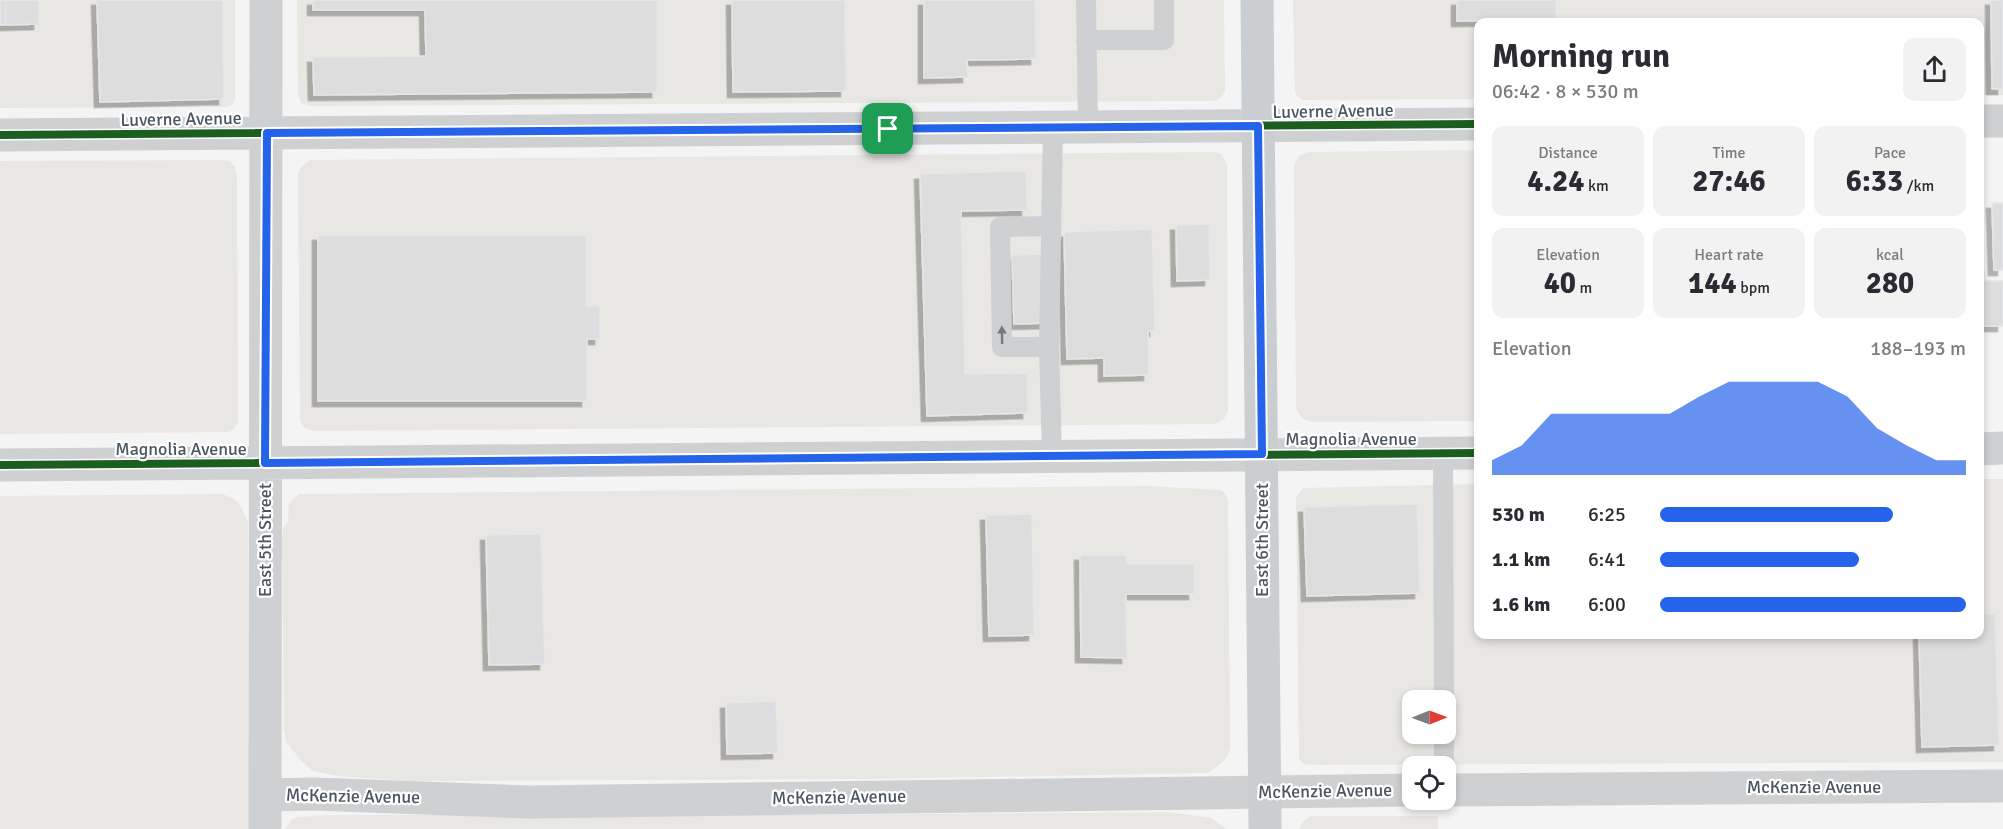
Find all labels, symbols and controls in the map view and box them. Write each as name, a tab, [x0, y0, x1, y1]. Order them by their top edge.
text: Morning run	[1492, 36, 1670, 77]
button: share	[1903, 38, 1966, 101]
text: 06:42 · 8 × 530 m	[1492, 79, 1639, 104]
street label: Luverne Avenue	[1272, 99, 1394, 123]
pin	[862, 103, 913, 154]
street label: Luverne Avenue	[120, 107, 242, 131]
icon: arrive	[871, 112, 904, 145]
text: Distance	[1538, 143, 1598, 163]
text: Time	[1713, 143, 1745, 163]
text: Pace	[1874, 143, 1906, 163]
text: 4.24	[1527, 163, 1584, 200]
text: 27:46	[1692, 163, 1766, 200]
text: 6:33	[1846, 163, 1903, 200]
text: km	[1584, 176, 1609, 196]
text: /km	[1903, 176, 1934, 196]
text: Elevation	[1536, 245, 1600, 265]
text: Heart rate	[1694, 245, 1764, 265]
text: kcal	[1876, 245, 1904, 265]
text: 40	[1544, 265, 1576, 302]
text: 144	[1688, 265, 1737, 302]
text: 280	[1866, 265, 1914, 302]
text: m	[1576, 278, 1592, 298]
text: bpm	[1737, 278, 1770, 298]
one-way arrow	[997, 325, 1007, 344]
text: Elevation	[1492, 336, 1572, 361]
text: 188–193 m	[1870, 336, 1966, 361]
street label: Magnolia Avenue	[1285, 428, 1417, 450]
street label: Magnolia Avenue	[115, 438, 247, 460]
street label: East 5th Street	[254, 483, 276, 597]
street label: East 6th Street	[1251, 483, 1273, 597]
text: 530 m	[1492, 502, 1545, 527]
text: 6:25	[1588, 502, 1626, 527]
text: 1.1 km	[1492, 547, 1550, 572]
text: 6:41	[1588, 547, 1626, 572]
text: 1.6 km	[1492, 592, 1550, 617]
text: 6:00	[1588, 592, 1626, 617]
north arrow	[1402, 690, 1456, 744]
map controls	[1402, 690, 1456, 810]
button: locate	[1402, 756, 1456, 810]
street label: McKenzie Avenue	[1747, 776, 1881, 798]
street label: McKenzie Avenue	[1258, 779, 1392, 803]
street label: McKenzie Avenue	[286, 784, 420, 808]
street label: McKenzie Avenue	[772, 785, 906, 809]

